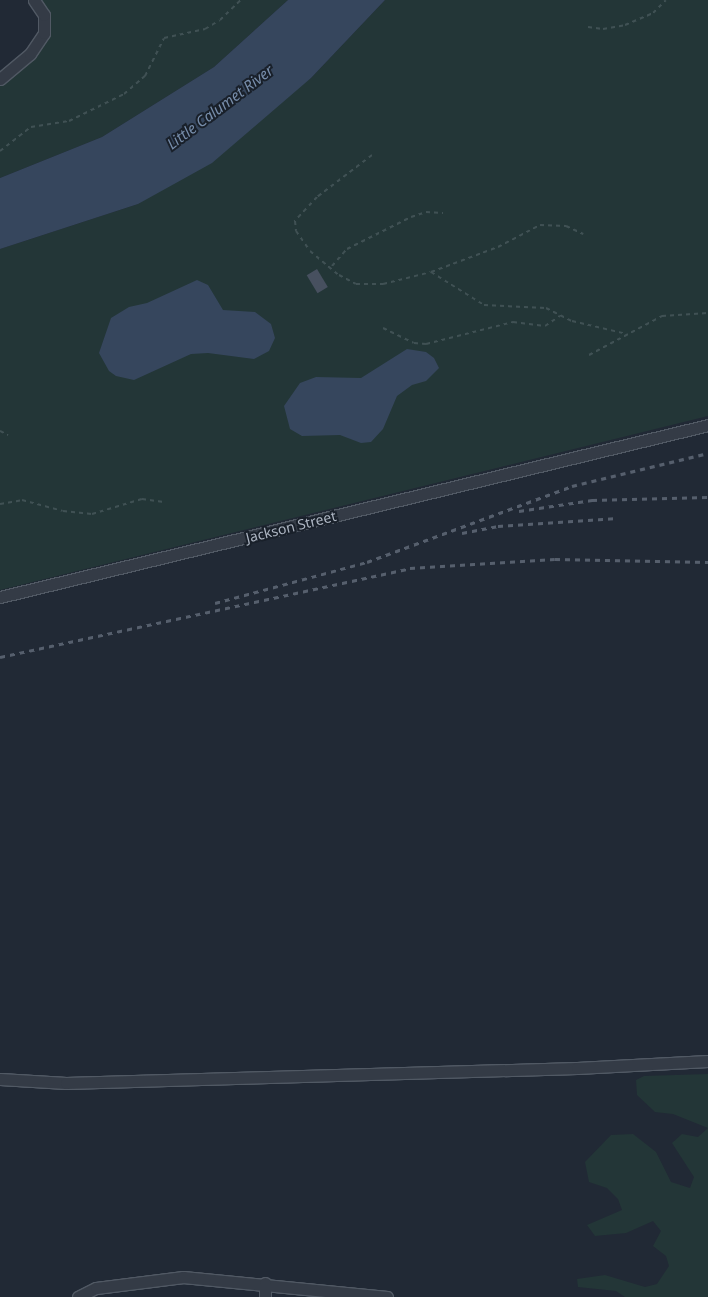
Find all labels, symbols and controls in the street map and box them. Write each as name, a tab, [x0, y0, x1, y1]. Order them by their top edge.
water label: Little Calumet River	[163, 61, 277, 153]
street label: Jackson Street	[244, 508, 338, 546]

